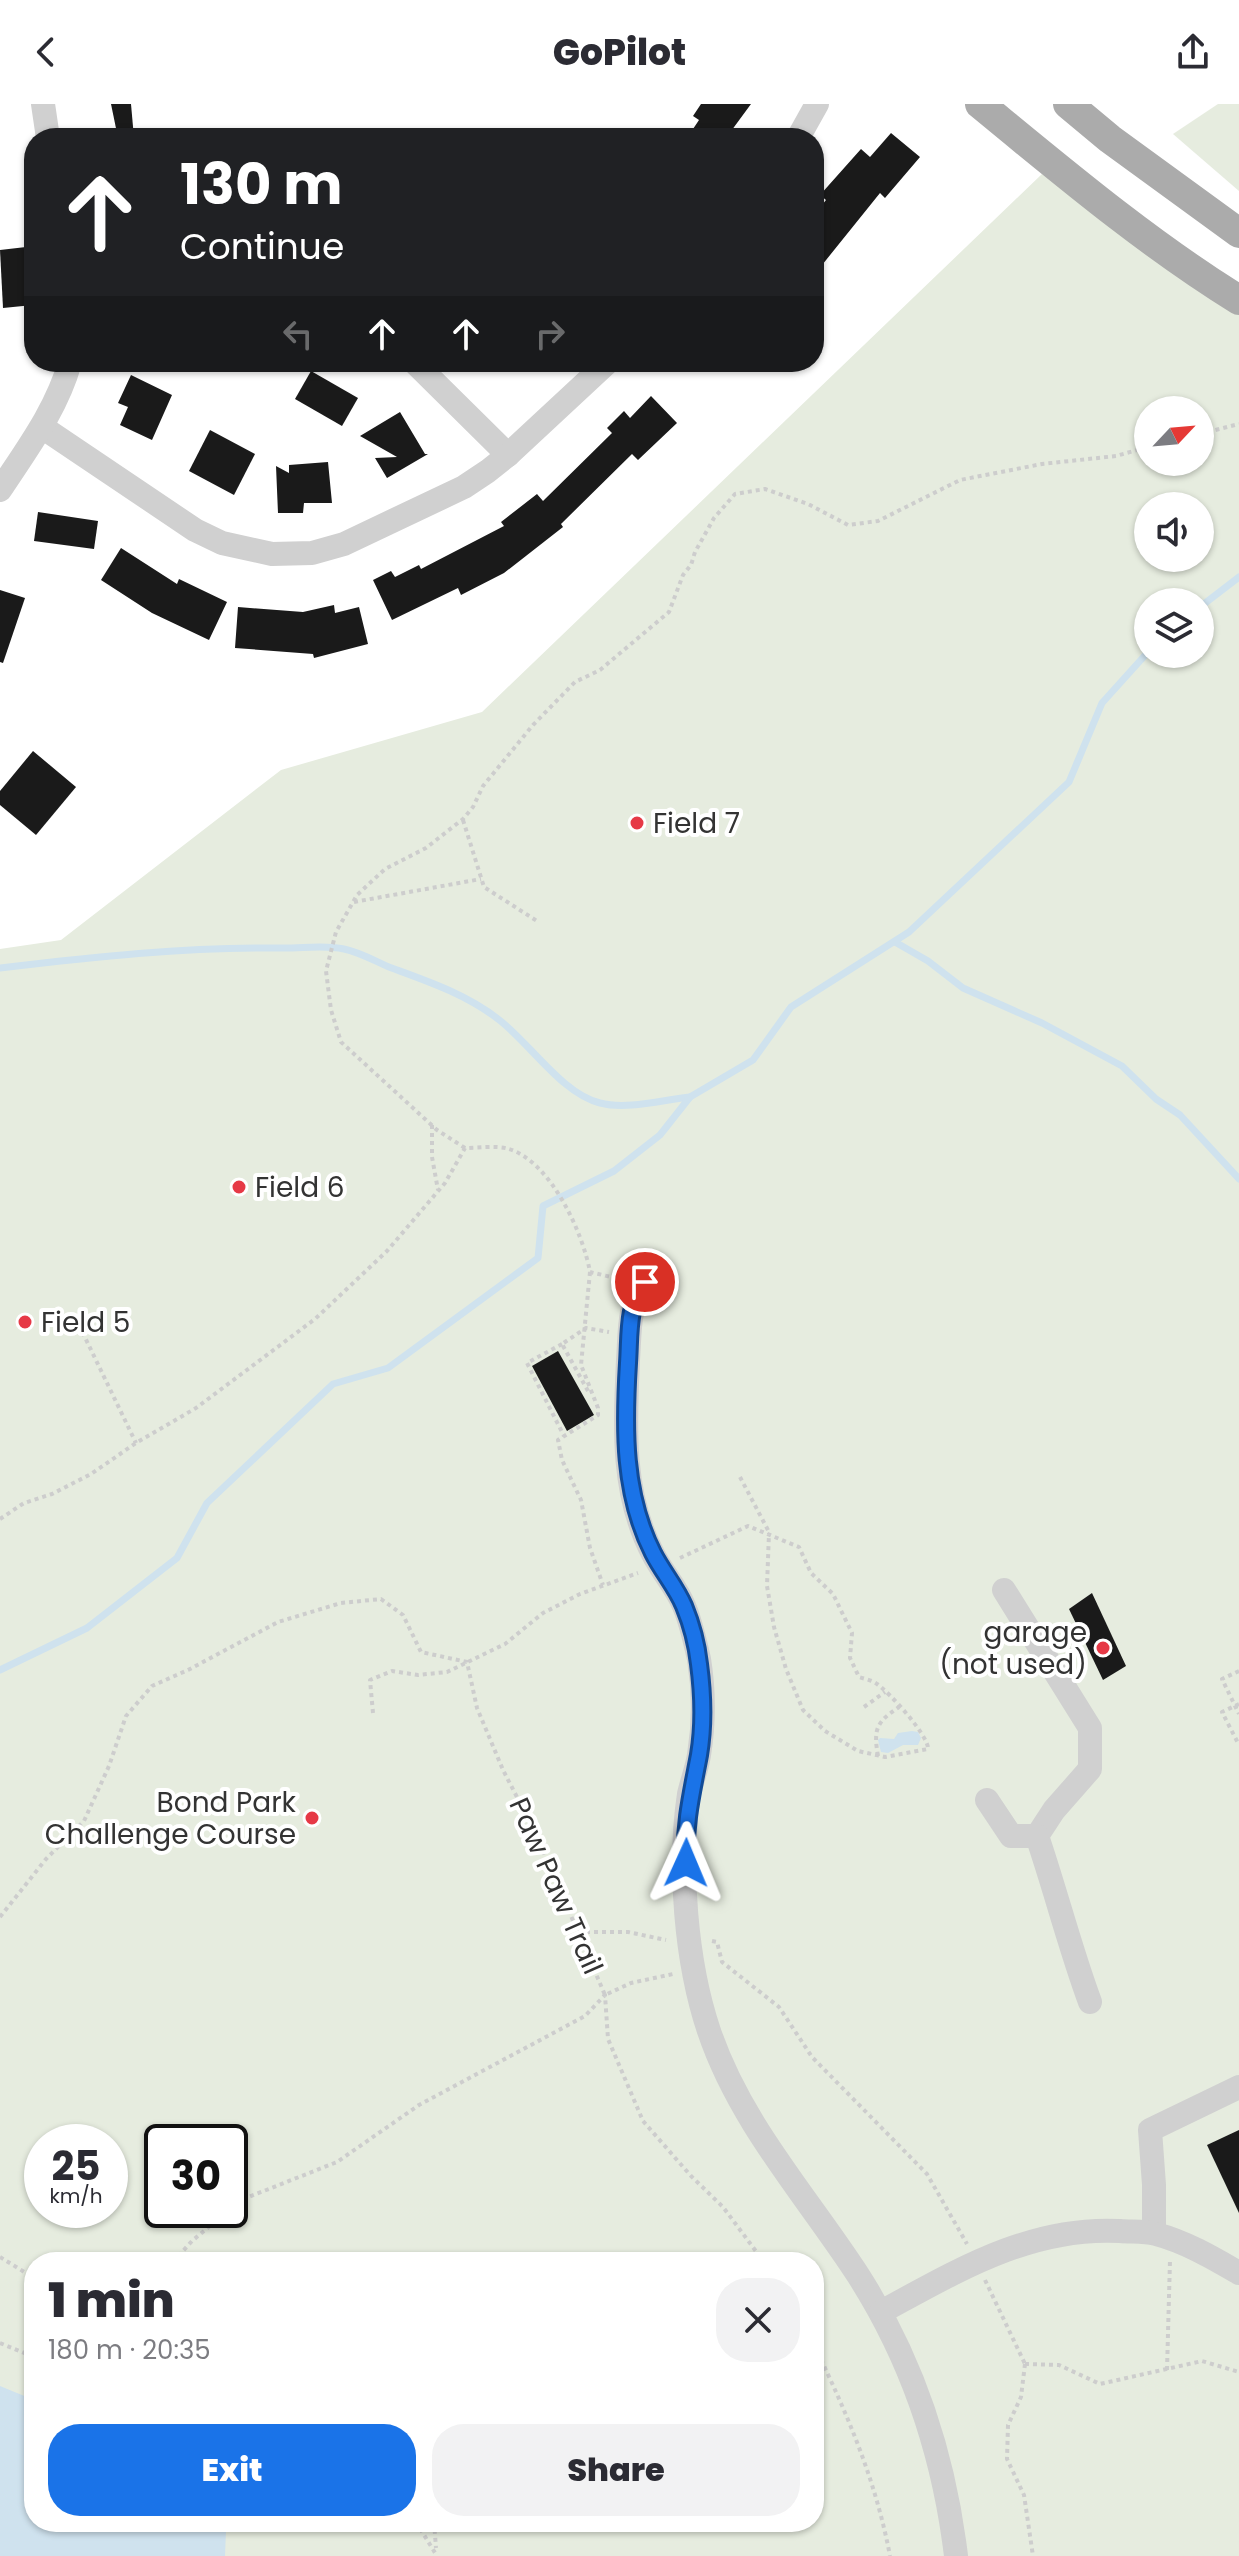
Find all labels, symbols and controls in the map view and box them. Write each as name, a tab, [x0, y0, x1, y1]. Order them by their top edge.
text: GoPilot	[553, 27, 686, 78]
icon: back	[24, 30, 68, 74]
icon: share	[1171, 30, 1215, 74]
text: 130 m	[180, 145, 343, 224]
icon: ahead	[48, 160, 152, 264]
text: Continue	[180, 221, 344, 272]
icon: left	[276, 312, 320, 356]
icon: ahead	[360, 312, 404, 356]
icon: ahead	[444, 312, 488, 356]
icon: right	[528, 312, 572, 356]
north arrow	[1134, 396, 1214, 476]
map controls	[1134, 396, 1214, 668]
button: sound	[1134, 492, 1214, 572]
button: layers	[1134, 588, 1214, 668]
place label: Field 7	[653, 804, 740, 843]
marker: Field 7	[628, 814, 646, 832]
place label: Field 6	[255, 1168, 344, 1207]
marker: Field 6	[230, 1178, 248, 1196]
pin	[611, 1248, 679, 1316]
icon: arrive	[623, 1260, 667, 1304]
place label: Field 5	[41, 1303, 130, 1342]
marker: Field 5	[16, 1313, 34, 1331]
place label: garage (not used)	[939, 1613, 1087, 1684]
marker: garage (not used)	[1094, 1639, 1112, 1657]
place label: Bond Park Challenge Course	[45, 1783, 297, 1854]
street label: Paw Paw Trail	[500, 1792, 612, 1980]
marker: Bond Park Challenge Course	[303, 1809, 321, 1827]
position arrow	[644, 1821, 728, 1905]
speed limit sign: 30	[144, 2124, 248, 2228]
text: 25	[52, 2138, 100, 2194]
text: km/h	[49, 2182, 103, 2210]
text: 1 min	[48, 2267, 175, 2334]
button: close	[716, 2278, 800, 2362]
text: 180 m · 20:35	[48, 2332, 211, 2368]
button: Exit	[48, 2424, 416, 2516]
button: Share	[432, 2424, 800, 2516]

